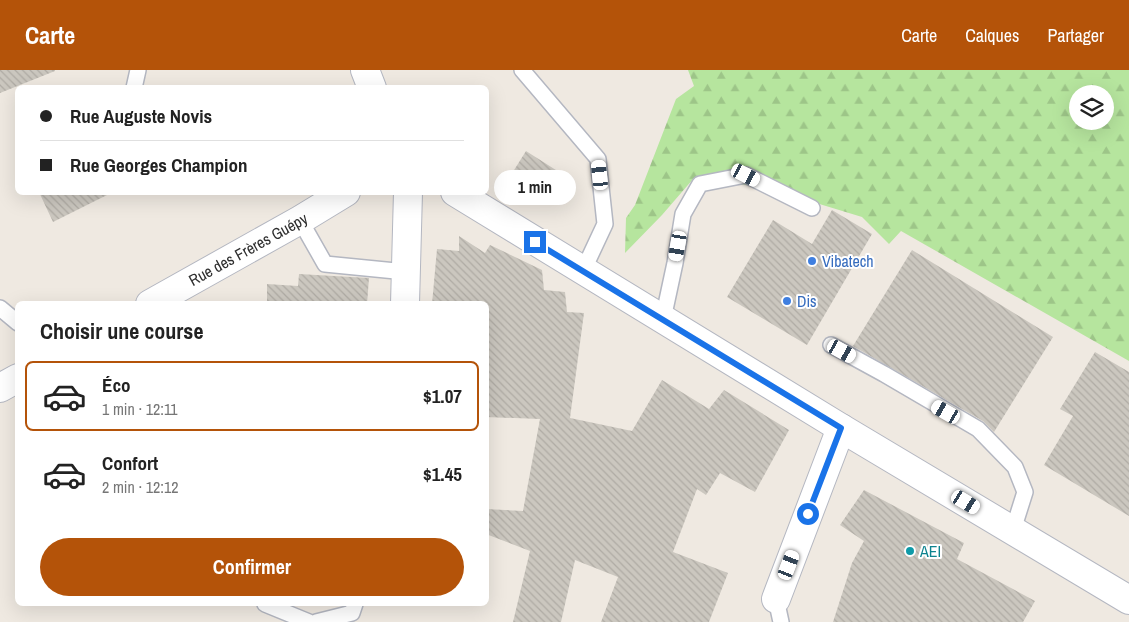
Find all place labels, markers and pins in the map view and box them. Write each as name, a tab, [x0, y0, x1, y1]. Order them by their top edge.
place label: Vibatech	[822, 250, 874, 272]
marker: Vibatech	[806, 255, 818, 267]
place label: Dis	[797, 290, 817, 312]
marker: Dis	[781, 295, 793, 307]
place label: AEI	[919, 540, 941, 562]
marker: AEI	[904, 545, 916, 557]

